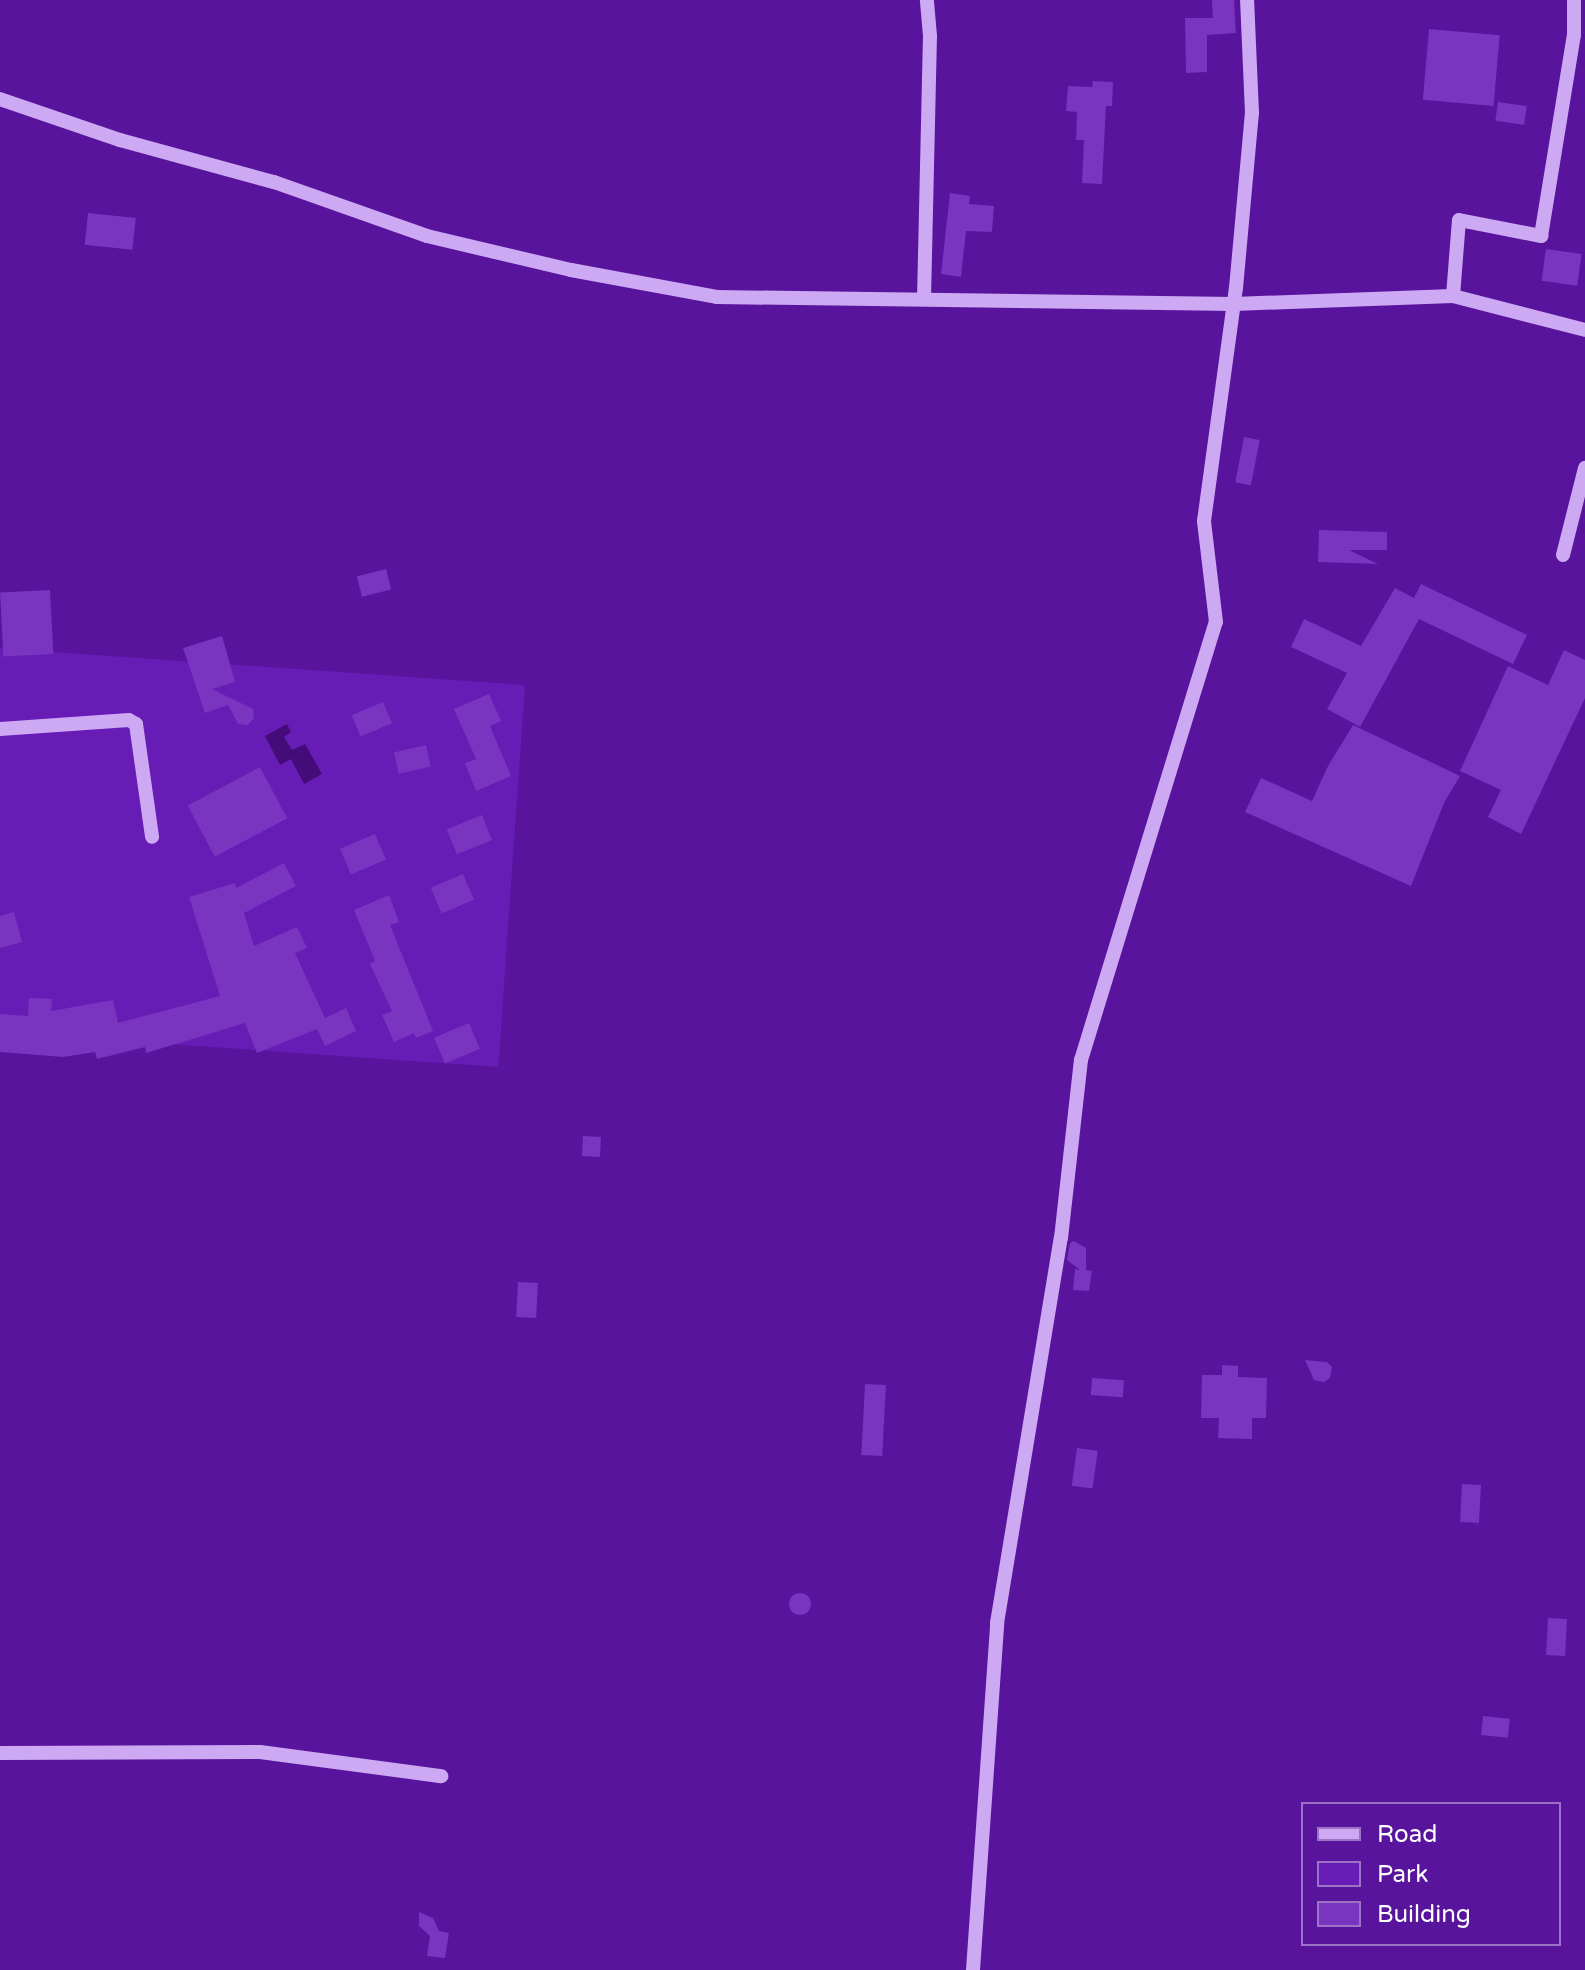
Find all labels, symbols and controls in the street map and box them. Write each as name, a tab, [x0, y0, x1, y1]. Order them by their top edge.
legend	[1301, 1802, 1561, 1946]
text: Road	[1377, 1820, 1437, 1849]
text: Park	[1377, 1860, 1428, 1889]
text: Building	[1377, 1900, 1471, 1929]

